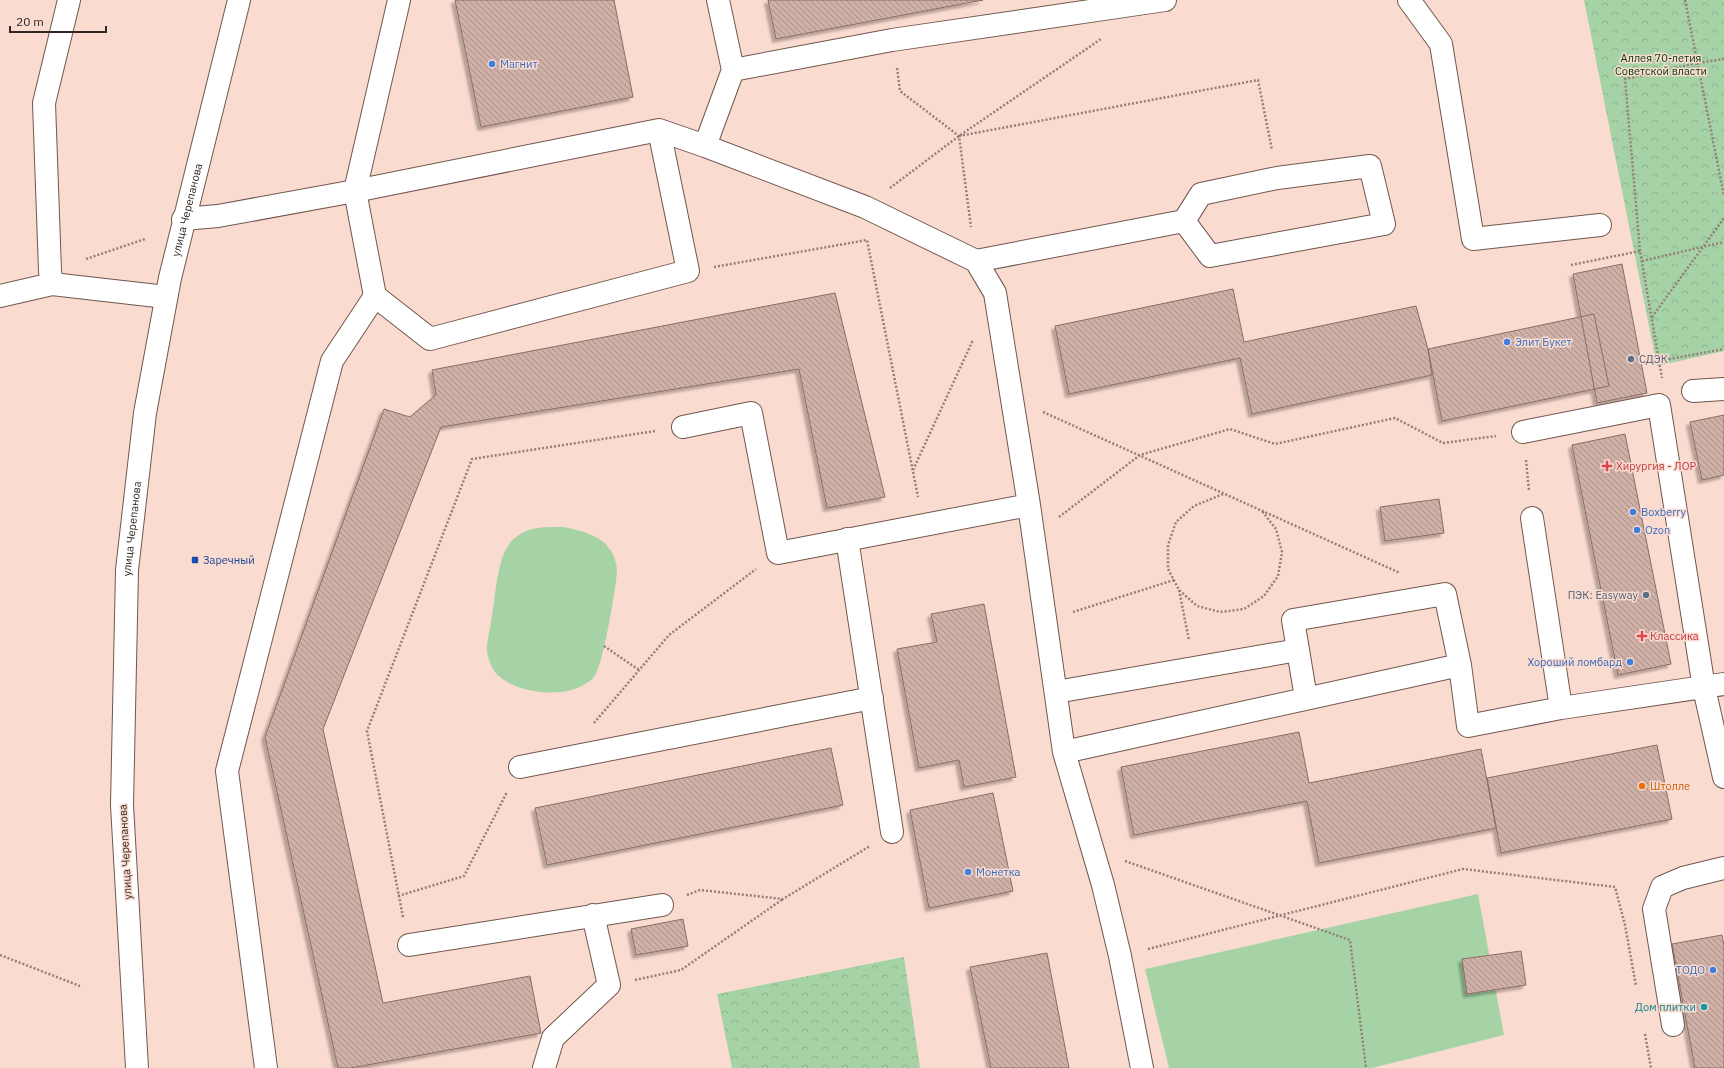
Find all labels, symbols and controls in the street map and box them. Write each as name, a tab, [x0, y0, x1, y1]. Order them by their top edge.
scale bar	[10, 8, 106, 34]
text: 20 m	[16, 14, 44, 29]
park label: Аллея 70-летия Советской власти	[1615, 51, 1707, 78]
place label: Магнит	[500, 57, 538, 71]
marker: Магнит	[487, 59, 497, 69]
street label: улица Черепанова	[169, 162, 205, 258]
place label: Элит Букет	[1515, 335, 1572, 349]
marker: Элит Букет	[1502, 337, 1512, 347]
place label: СДЭК	[1639, 352, 1668, 366]
marker: СДЭК	[1626, 354, 1636, 364]
place label: Хирургия - ЛОР	[1616, 459, 1696, 473]
marker: Хирургия - ЛОР	[1601, 460, 1613, 472]
street label: улица Черепанова	[120, 480, 144, 576]
place label: Boxberry	[1641, 505, 1686, 519]
marker: Boxberry	[1628, 507, 1638, 517]
place label: Ozon	[1645, 523, 1670, 537]
marker: Ozon	[1632, 525, 1642, 535]
place label: Заречный	[203, 553, 255, 567]
marker: Заречный	[190, 555, 200, 565]
place label: ПЭК: Easyway	[1568, 588, 1639, 602]
marker: ПЭК: Easyway	[1641, 590, 1651, 600]
place label: Классика	[1650, 629, 1699, 643]
marker: Классика	[1637, 631, 1647, 641]
place label: Хороший ломбард	[1527, 655, 1622, 669]
marker: Хороший ломбард	[1625, 657, 1635, 667]
place label: Штолле	[1650, 779, 1690, 793]
marker: Штолле	[1637, 781, 1647, 791]
street label: улица Черепанова	[116, 804, 134, 900]
place label: Монетка	[976, 865, 1021, 879]
marker: Монетка	[963, 867, 973, 877]
place label: ТОДО	[1676, 963, 1705, 977]
marker: ТОДО	[1708, 965, 1718, 975]
place label: Дом плитки	[1635, 1000, 1696, 1014]
marker: Дом плитки	[1699, 1002, 1709, 1012]

